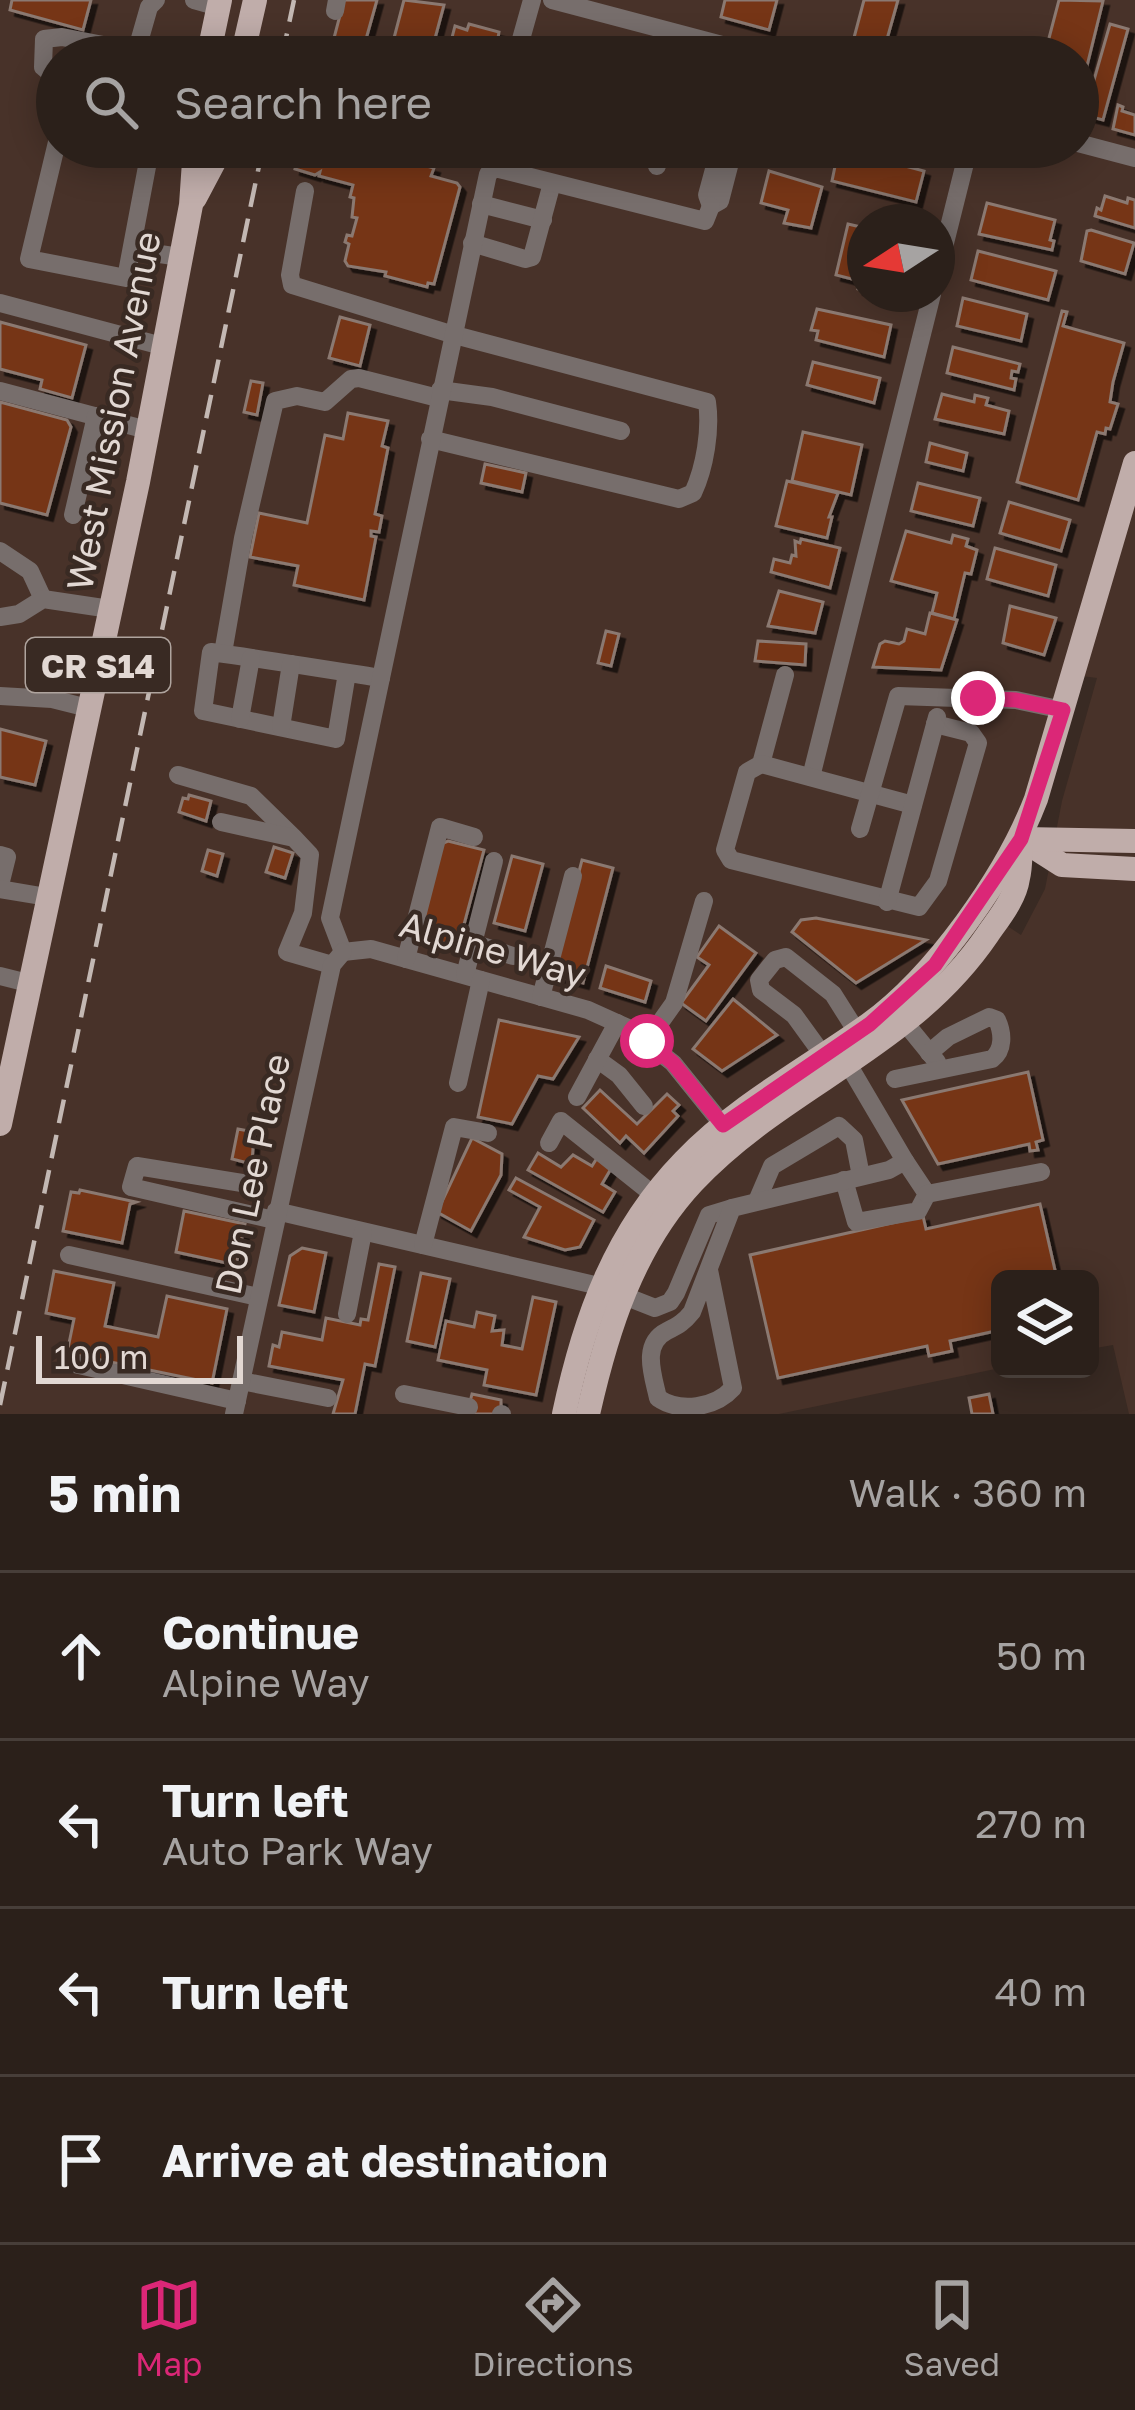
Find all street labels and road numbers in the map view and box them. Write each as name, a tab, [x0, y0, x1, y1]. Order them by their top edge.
street label: West Mission Avenue	[57, 228, 169, 594]
road number: CR S14	[26, 638, 170, 692]
street label: Alpine Way	[395, 902, 591, 996]
street label: Don Lee Place	[206, 1050, 298, 1298]

